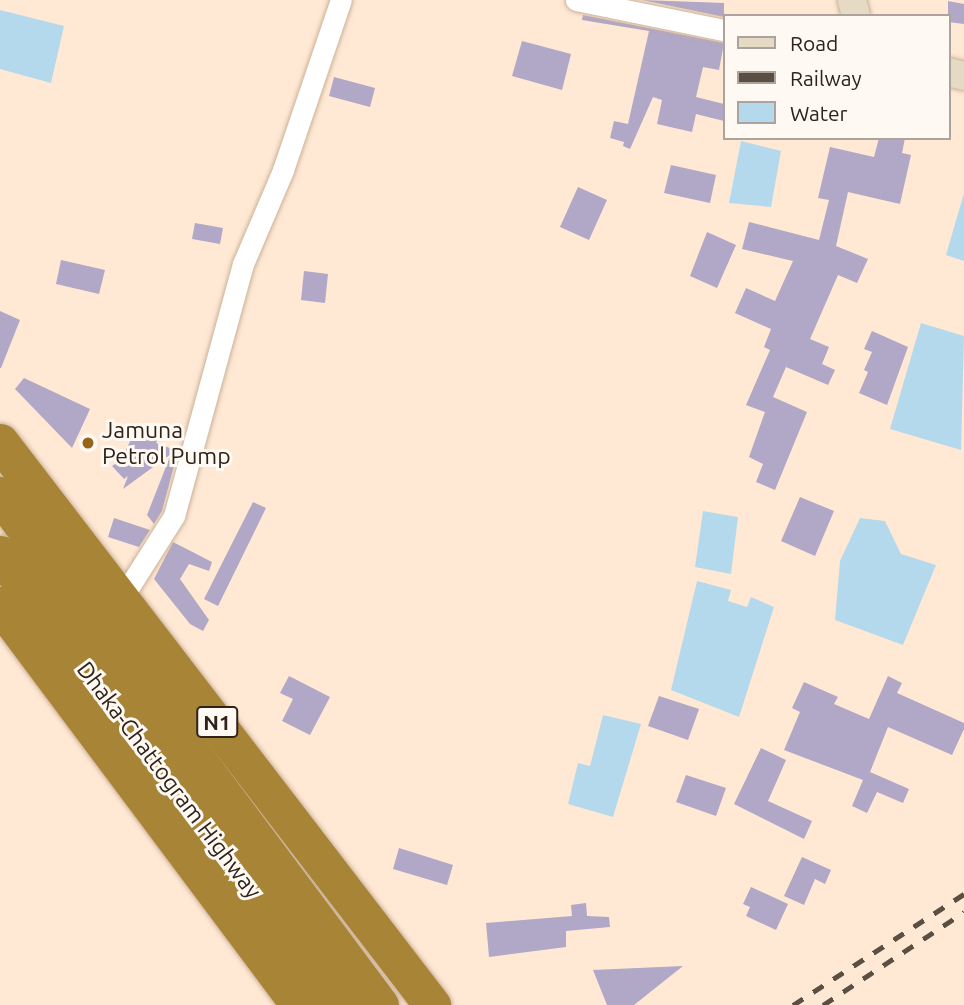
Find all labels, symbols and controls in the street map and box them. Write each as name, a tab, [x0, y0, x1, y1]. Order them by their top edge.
legend	[722, 14, 950, 140]
text: Road	[790, 31, 838, 55]
text: Railway	[790, 66, 862, 90]
text: Water	[790, 101, 848, 125]
place label: Jamuna Petrol Pump	[102, 416, 231, 470]
marker: Jamuna Petrol Pump	[80, 435, 96, 451]
street label: Dhaka-Chattogram Highway	[71, 656, 267, 904]
road number: N1	[196, 704, 238, 740]

